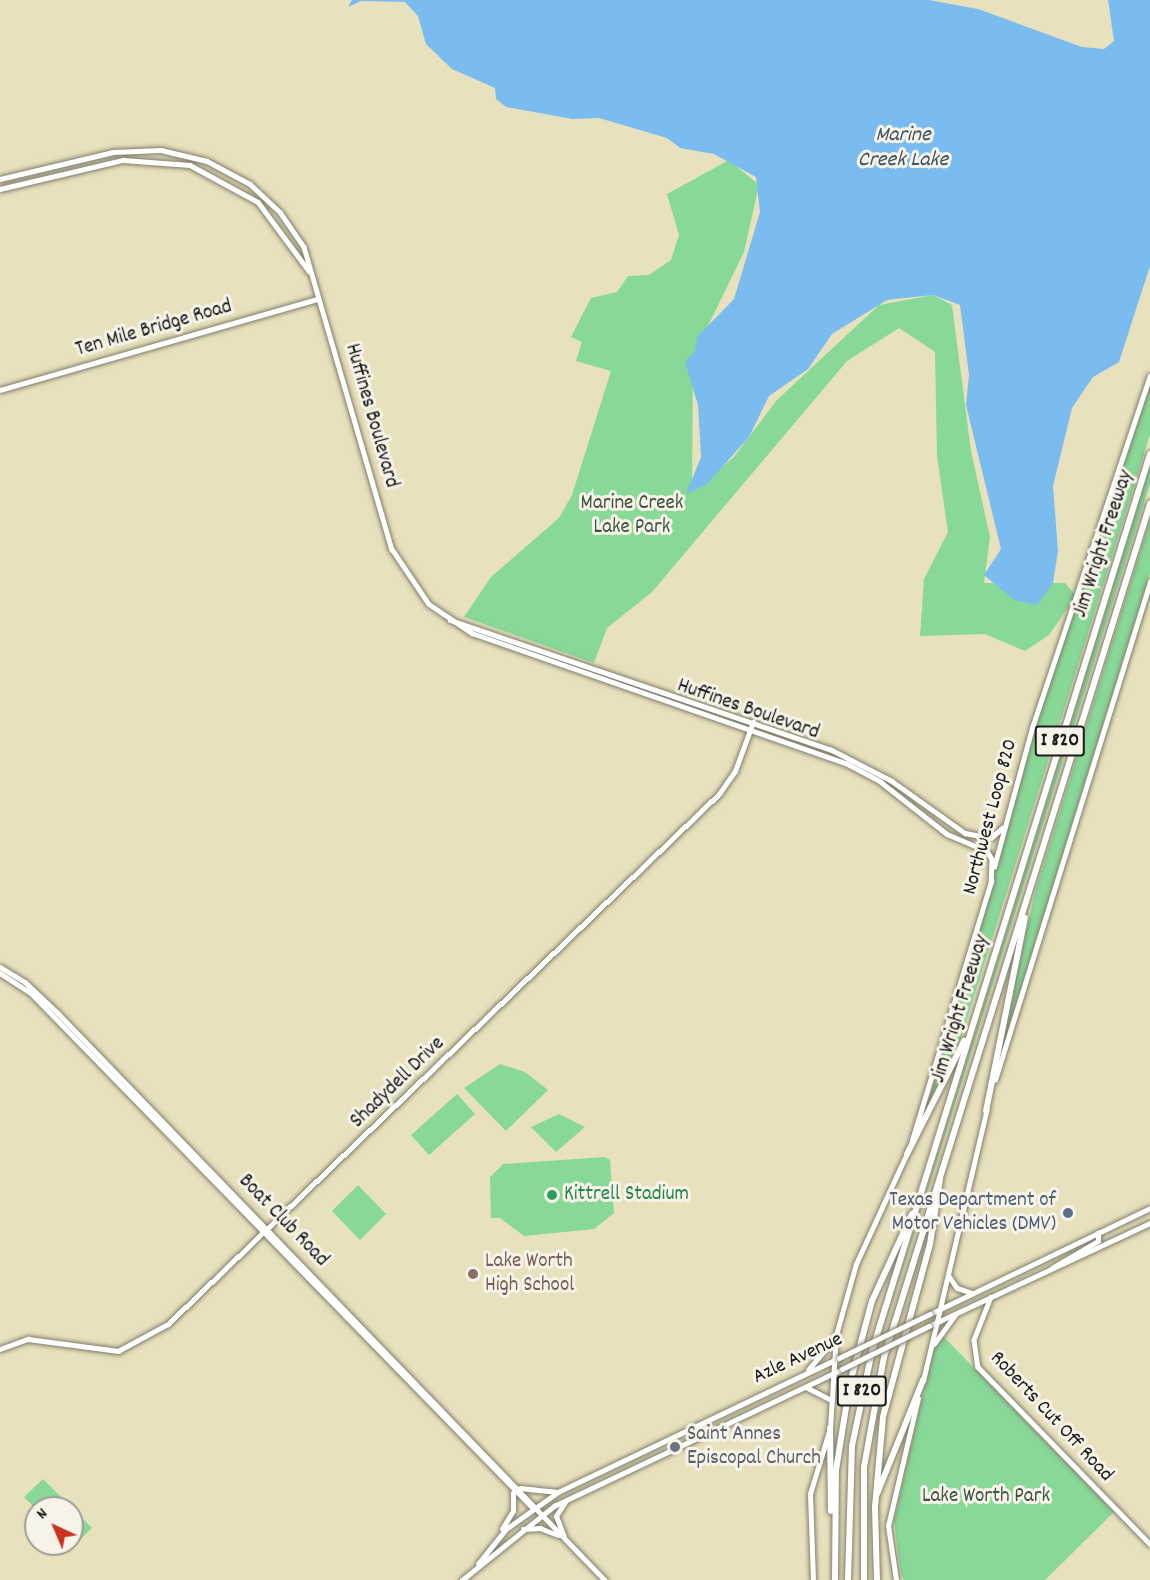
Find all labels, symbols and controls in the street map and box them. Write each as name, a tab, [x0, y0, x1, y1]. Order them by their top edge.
water label: Marine Creek Lake	[858, 122, 948, 174]
street label: Ten Mile Bridge Road	[73, 295, 235, 363]
street label: Huffines Boulevard	[338, 341, 404, 491]
street label: Jim Wright Freeway	[1068, 467, 1140, 621]
park label: Marine Creek Lake Park	[581, 491, 683, 541]
street label: Huffines Boulevard	[674, 674, 822, 746]
road number: I 820	[1034, 724, 1086, 758]
street label: Northwest Loop 820	[958, 737, 1024, 897]
street label: Jim Wright Freeway	[927, 932, 995, 1086]
street label: Shadydell Drive	[346, 1032, 450, 1134]
street label: Boat Club Road	[232, 1169, 334, 1273]
place label: Kittrell Stadium	[564, 1182, 689, 1208]
marker: Kittrell Stadium	[545, 1188, 559, 1202]
place label: Texas Department of Motor Vehicles (DMV)	[889, 1188, 1056, 1238]
marker: Texas Department of Motor Vehicles (DMV)	[1061, 1206, 1075, 1220]
place label: Lake Worth High School	[485, 1249, 574, 1299]
marker: Lake Worth High School	[466, 1267, 480, 1281]
street label: Azle Avenue	[749, 1327, 847, 1391]
street label: Roberts Cut Off Road	[984, 1346, 1118, 1488]
road number: I 820	[836, 1374, 888, 1408]
place label: Saint Annes Episcopal Church	[687, 1422, 821, 1472]
marker: Saint Annes Episcopal Church	[668, 1440, 682, 1454]
park label: Lake Worth Park	[922, 1484, 1050, 1510]
north arrow	[24, 1496, 84, 1556]
text: N	[32, 1503, 53, 1525]

